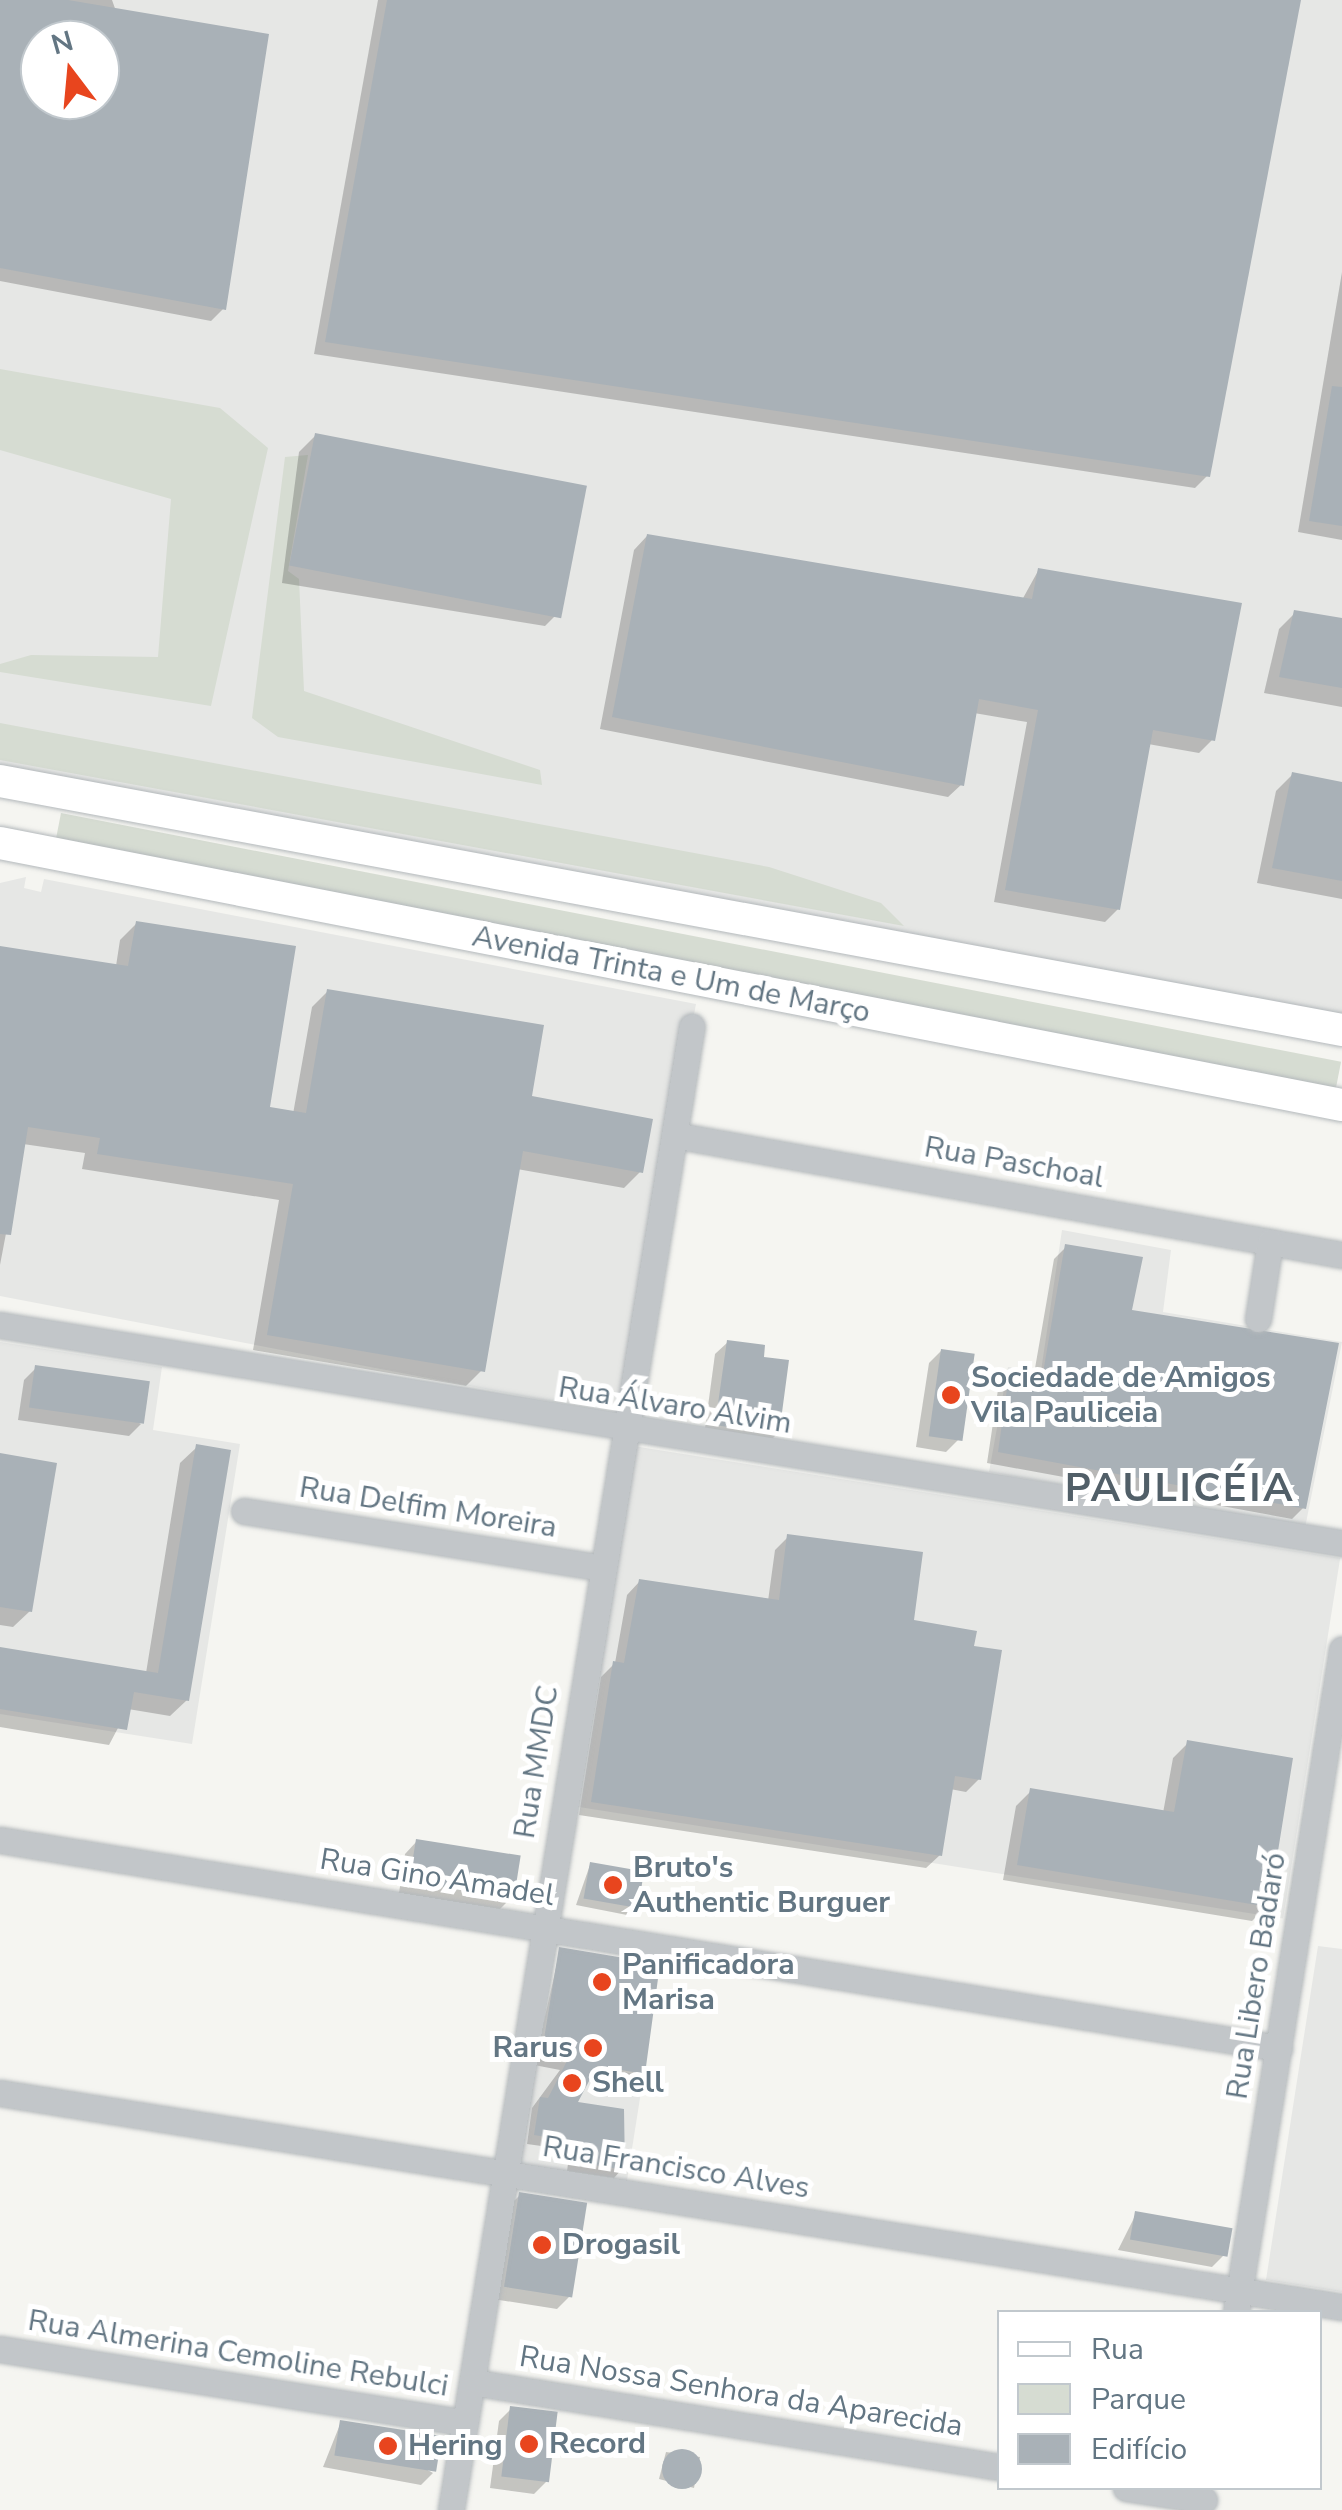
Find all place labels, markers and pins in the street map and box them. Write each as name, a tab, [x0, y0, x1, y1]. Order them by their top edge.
place label: Sociedade de Amigos Vila Pauliceia	[971, 1360, 1271, 1430]
marker: Sociedade de Amigos Vila Pauliceia	[940, 1384, 962, 1406]
place label: Bruto's Authentic Burguer	[633, 1850, 890, 1920]
marker: Bruto's Authentic Burguer	[602, 1874, 624, 1896]
place label: Panificadora Marisa	[622, 1947, 795, 2018]
marker: Panificadora Marisa	[591, 1971, 613, 1993]
place label: Rarus	[492, 2030, 573, 2066]
marker: Rarus	[582, 2037, 604, 2059]
place label: Shell	[592, 2065, 664, 2101]
marker: Shell	[561, 2072, 583, 2094]
place label: Drogasil	[562, 2227, 680, 2263]
marker: Drogasil	[531, 2234, 553, 2256]
place label: Record	[549, 2426, 646, 2462]
place label: Hering	[408, 2428, 503, 2464]
marker: Record	[518, 2433, 540, 2455]
marker: Hering	[377, 2435, 399, 2457]

